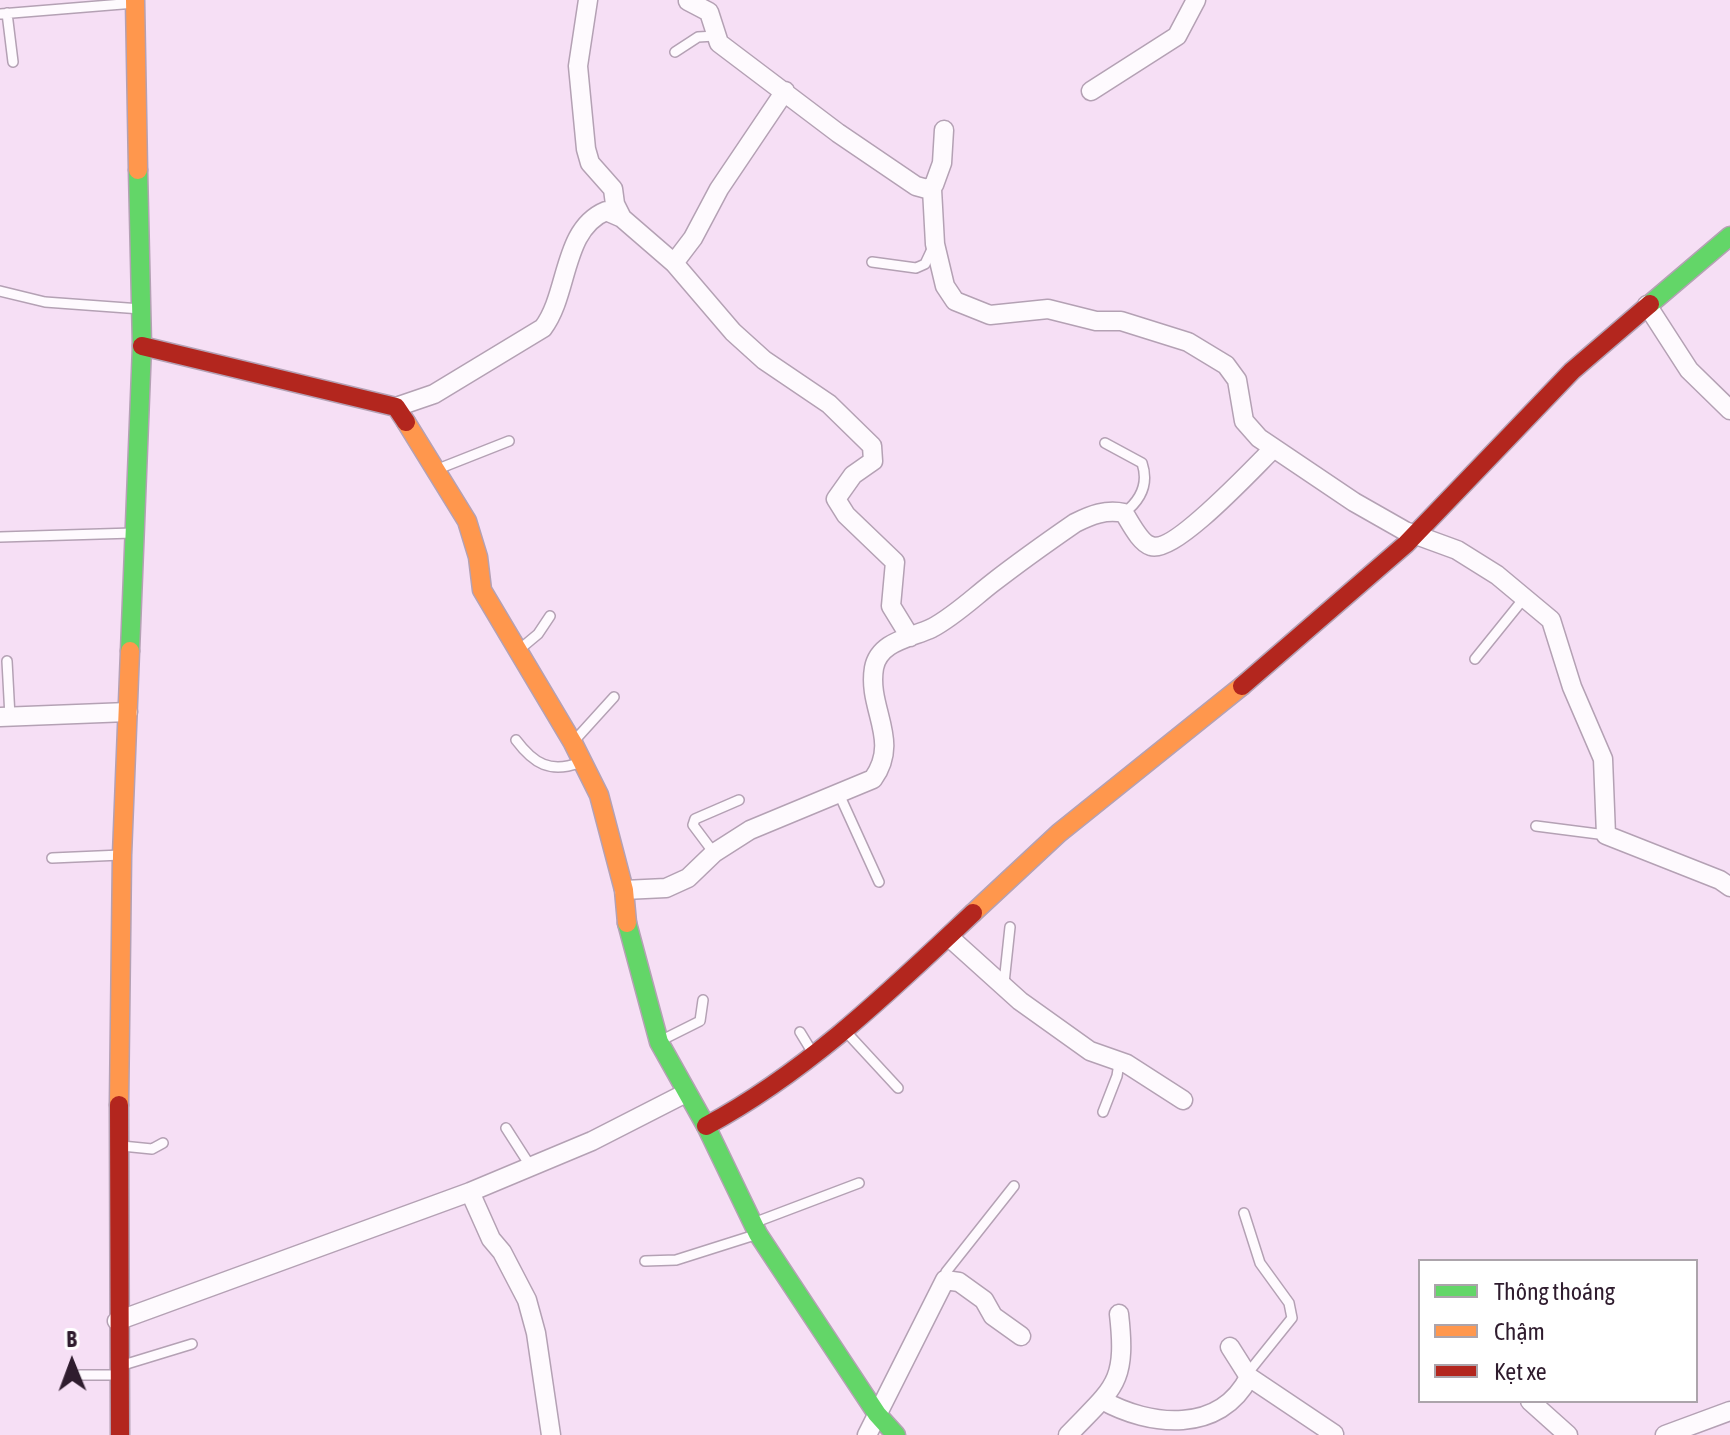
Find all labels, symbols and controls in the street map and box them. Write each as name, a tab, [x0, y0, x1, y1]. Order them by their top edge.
legend	[1418, 1259, 1698, 1403]
text: Thông thoáng	[1494, 1278, 1615, 1305]
text: Chậm	[1494, 1318, 1545, 1345]
north arrow	[32, 1323, 112, 1403]
text: B	[66, 1326, 77, 1352]
text: Kẹt xe	[1494, 1358, 1547, 1385]

